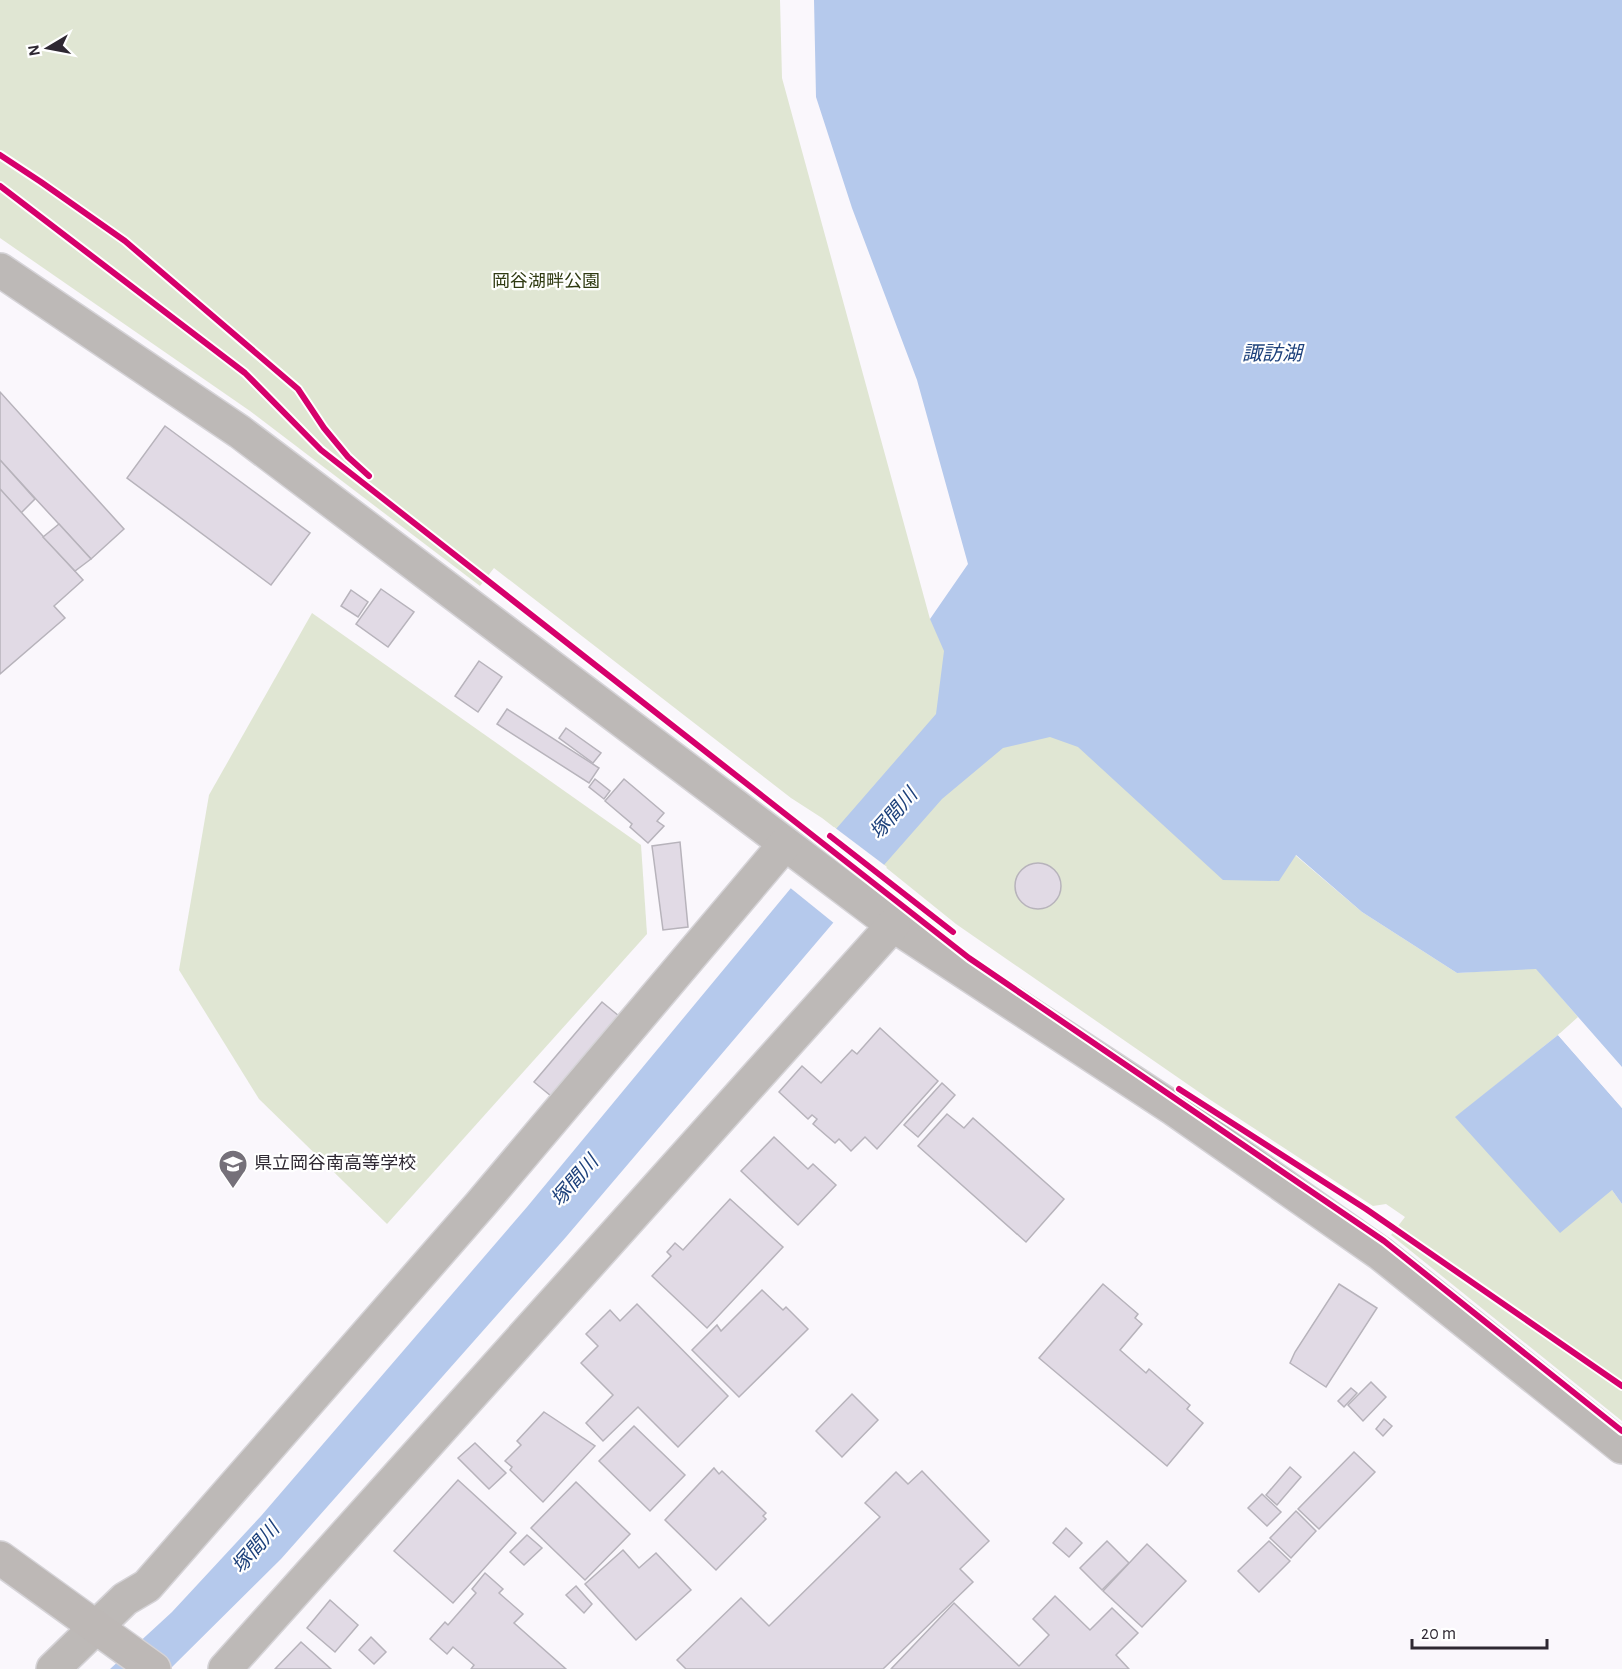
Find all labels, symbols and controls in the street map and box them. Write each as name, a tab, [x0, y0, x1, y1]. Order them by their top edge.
north arrow	[18, 18, 78, 78]
text: N	[25, 44, 43, 57]
park label: 岡谷湖畔公園	[492, 272, 600, 291]
water label: 諏訪湖	[1242, 343, 1305, 364]
water label: 塚間川	[866, 783, 923, 843]
school or university icon: 県立岡谷南高等学校	[217, 1148, 249, 1190]
water label: 塚間川	[547, 1150, 604, 1210]
place label: 県立岡谷南高等学校	[254, 1153, 416, 1173]
water label: 塚間川	[228, 1517, 285, 1577]
scale bar	[1412, 1612, 1547, 1650]
text: 20 m	[1421, 1625, 1456, 1643]

